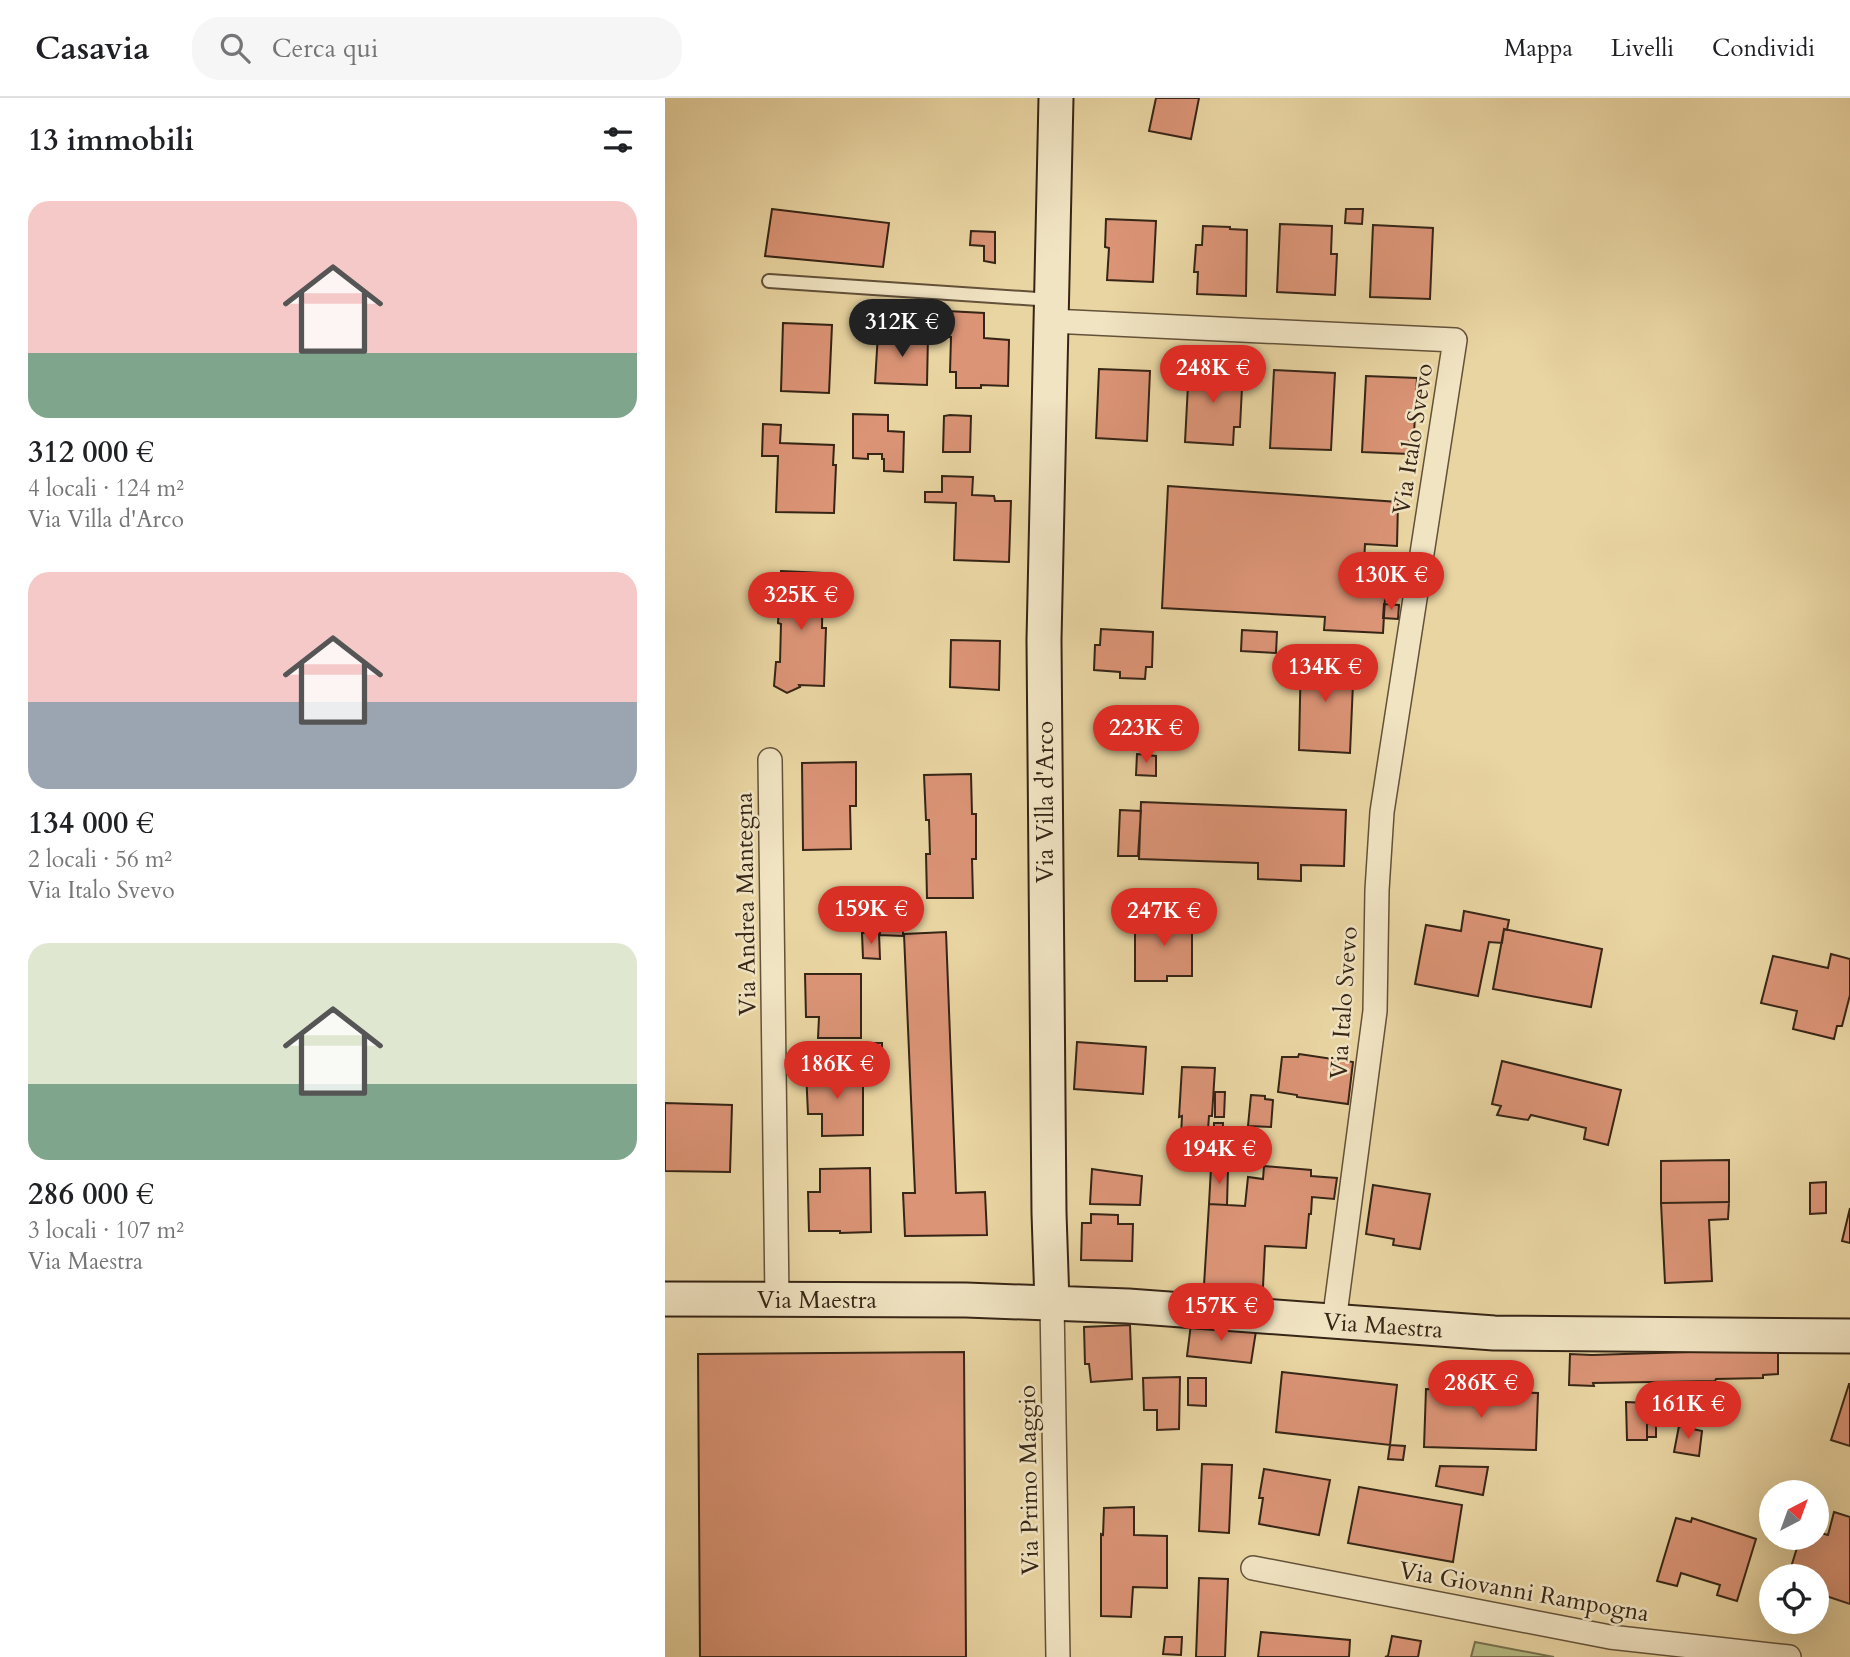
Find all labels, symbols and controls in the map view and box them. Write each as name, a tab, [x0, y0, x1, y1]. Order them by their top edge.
search box	[192, 17, 682, 80]
text: Casavia	[35, 26, 150, 71]
icon: search	[216, 29, 254, 67]
text: Cerca qui	[272, 31, 378, 66]
text: Mappa	[1504, 32, 1573, 65]
text: Livelli	[1611, 32, 1674, 65]
text: Condividi	[1712, 32, 1815, 65]
text: 13 immobili	[28, 120, 194, 161]
icon: filters	[599, 121, 637, 159]
icon: home	[270, 246, 396, 372]
pin: 312K €	[845, 300, 959, 359]
text: 312K €	[865, 306, 939, 337]
pin: 248K €	[1156, 345, 1270, 405]
text: 248K €	[1176, 352, 1250, 383]
street label: Via Italo Svevo	[1385, 361, 1441, 517]
text: 312 000 €	[28, 432, 154, 473]
text: 4 locali · 124 m²	[28, 473, 184, 504]
text: Via Villa d'Arco	[28, 504, 184, 535]
pin: 130K €	[1334, 552, 1448, 612]
text: 130K €	[1354, 559, 1428, 590]
pin: 325K €	[744, 573, 858, 632]
text: 325K €	[764, 579, 838, 610]
icon: home	[270, 617, 396, 743]
pin: 134K €	[1268, 644, 1382, 704]
text: 134K €	[1288, 651, 1362, 682]
pin: 223K €	[1089, 706, 1203, 765]
text: 223K €	[1109, 712, 1183, 743]
street label: Via Villa d'Arco	[1029, 721, 1062, 883]
street label: Via Andrea Mantegna	[728, 791, 764, 1016]
text: 134 000 €	[28, 803, 154, 844]
text: 2 locali · 56 m²	[28, 844, 172, 875]
text: Via Italo Svevo	[28, 875, 175, 906]
pin: 159K €	[814, 886, 928, 946]
pin: 247K €	[1107, 888, 1221, 948]
text: 159K €	[834, 893, 908, 924]
text: 247K €	[1127, 895, 1201, 926]
street label: Via Italo Svevo	[1322, 925, 1366, 1080]
icon: home	[270, 988, 396, 1114]
pin: 186K €	[780, 1042, 894, 1101]
text: 186K €	[800, 1048, 874, 1079]
pin: 194K €	[1162, 1126, 1276, 1186]
text: 194K €	[1182, 1133, 1256, 1164]
text: 286 000 €	[28, 1174, 154, 1215]
text: 3 locali · 107 m²	[28, 1215, 184, 1246]
text: Via Maestra	[28, 1246, 143, 1277]
street label: Via Maestra	[757, 1284, 878, 1317]
pin: 157K €	[1164, 1284, 1278, 1343]
text: 157K €	[1184, 1290, 1258, 1321]
street label: Via Maestra	[1322, 1305, 1445, 1347]
pin: 286K €	[1424, 1360, 1538, 1420]
text: 286K €	[1444, 1367, 1518, 1398]
pin: 161K €	[1631, 1382, 1745, 1441]
street label: Via Primo Maggio	[1011, 1385, 1047, 1575]
text: 161K €	[1651, 1388, 1725, 1419]
north arrow	[1759, 1480, 1829, 1550]
map controls	[1759, 1480, 1829, 1634]
street label: Via Giovanni Rampogna	[1396, 1554, 1652, 1630]
button: locate	[1759, 1564, 1829, 1634]

